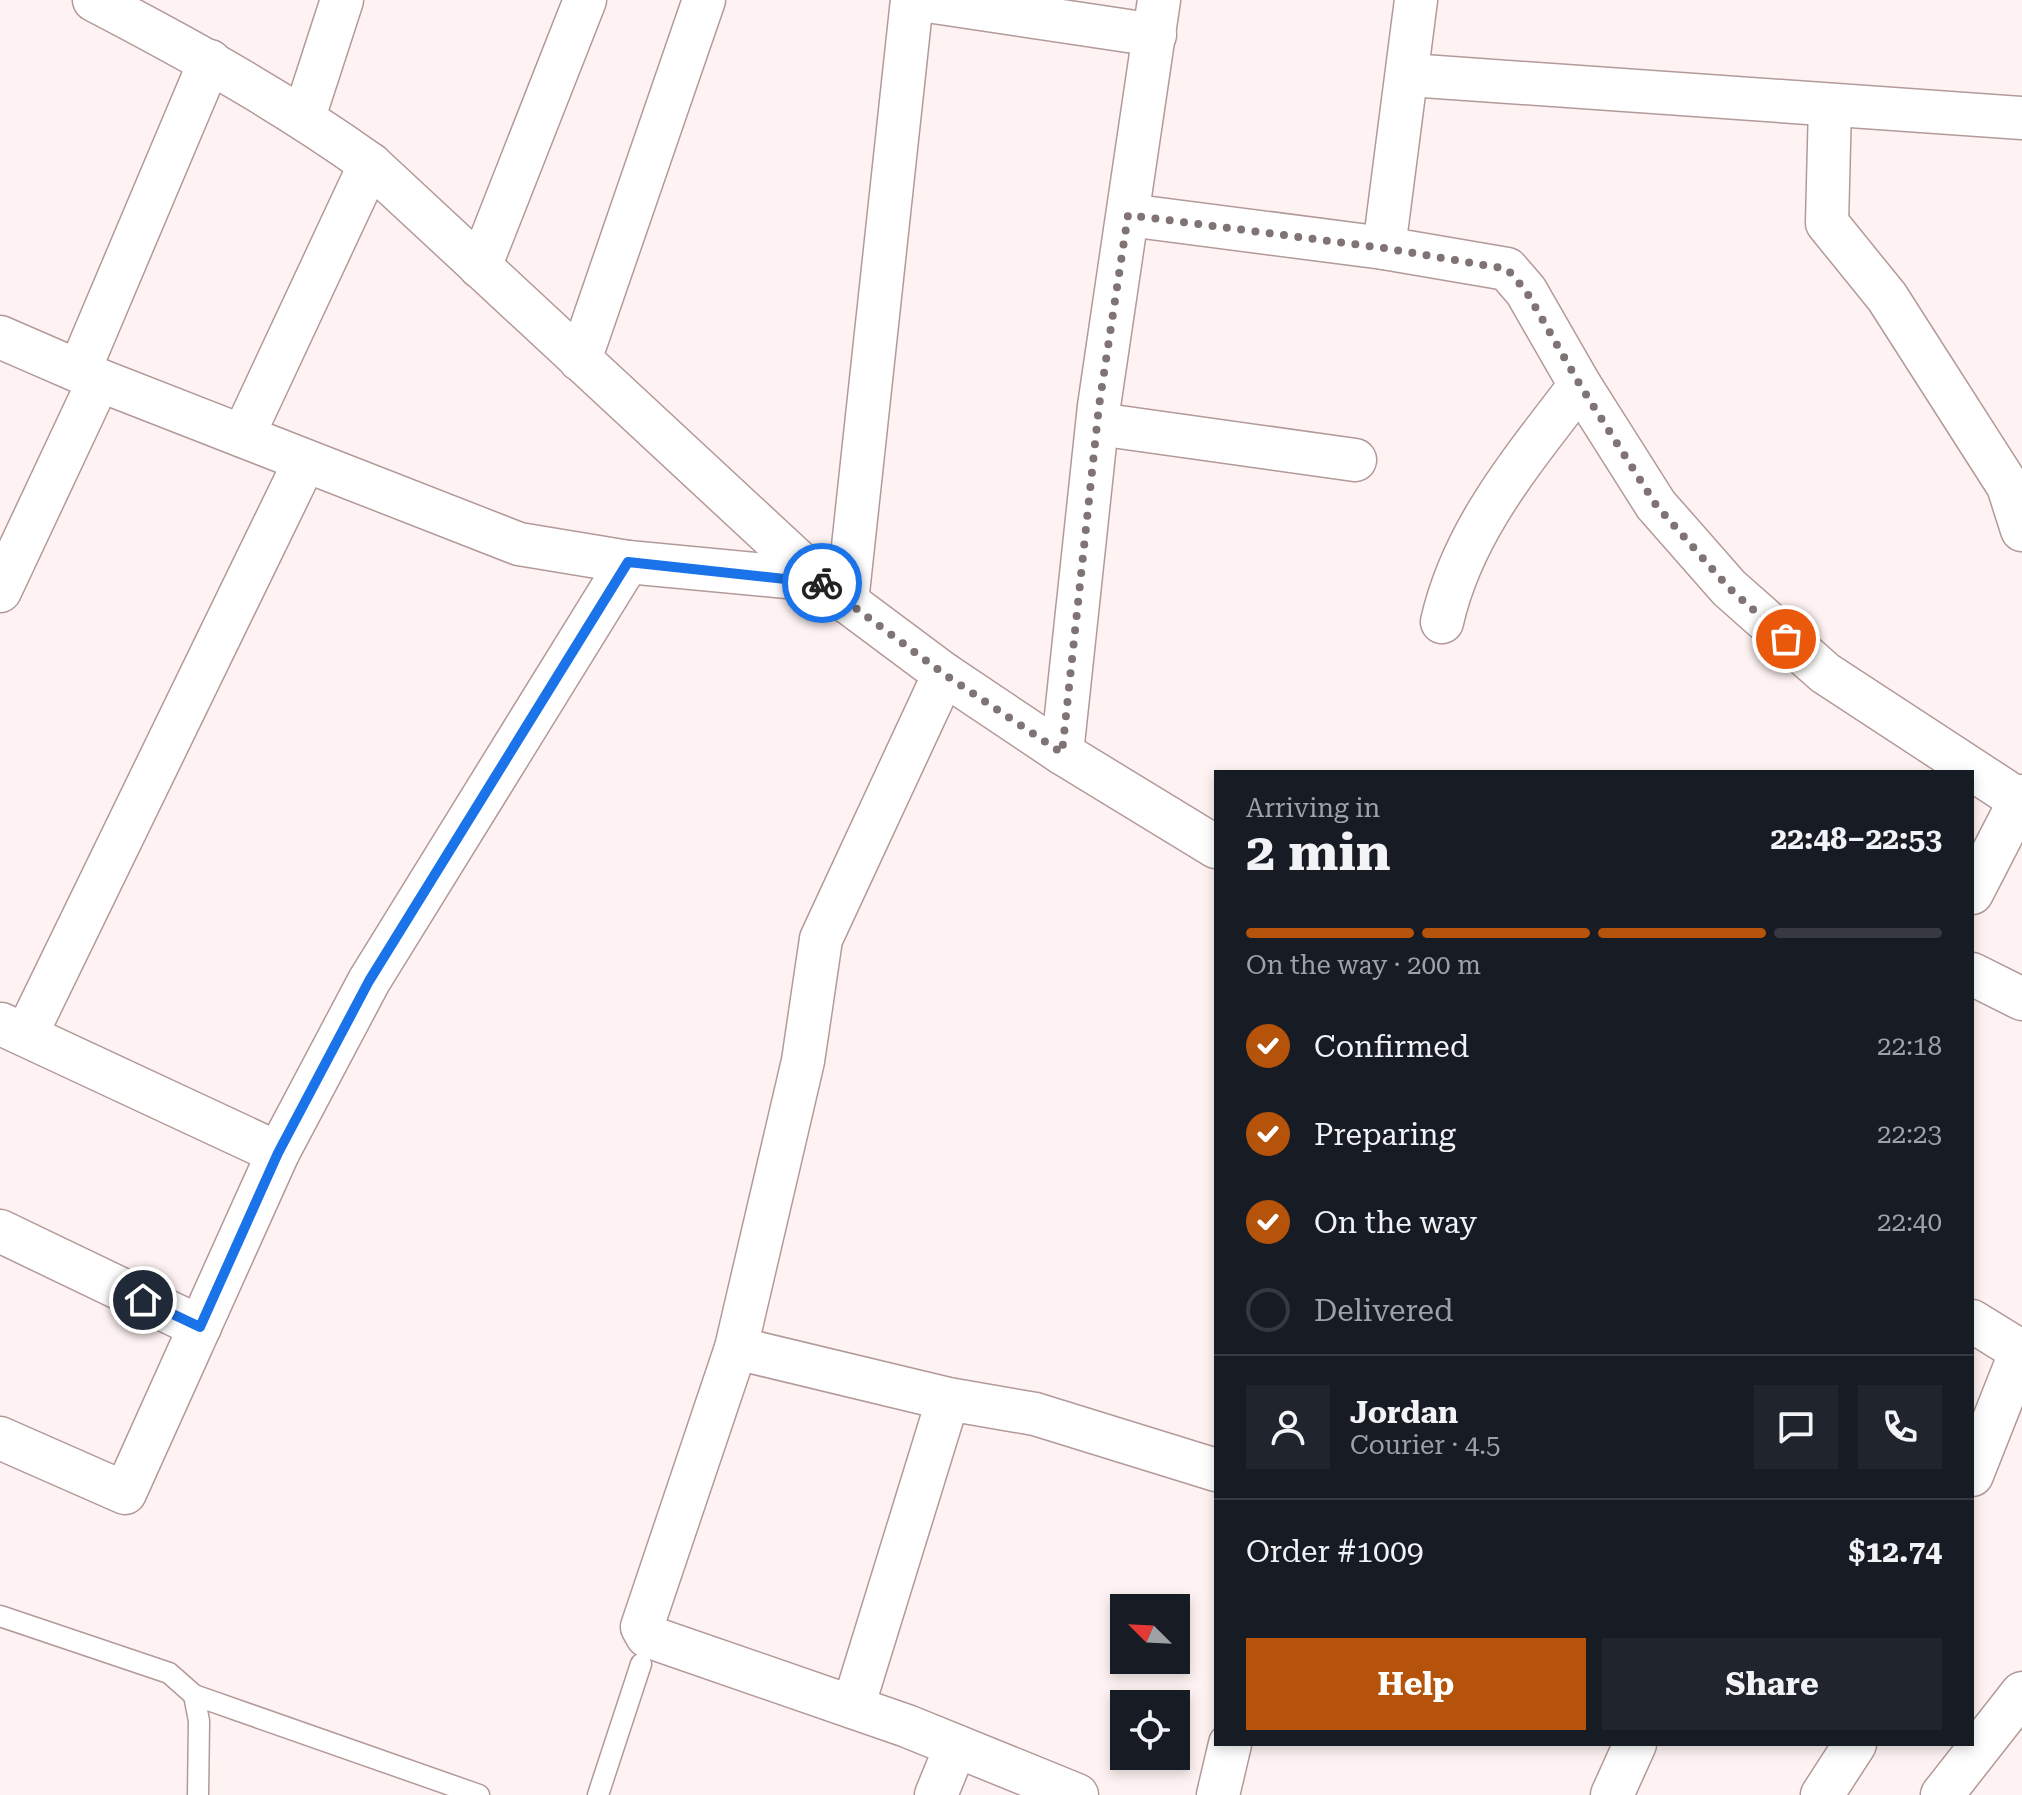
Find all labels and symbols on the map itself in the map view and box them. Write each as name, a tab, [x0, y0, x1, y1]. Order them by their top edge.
courier	[782, 543, 862, 623]
pin	[1752, 605, 1820, 673]
pin	[109, 1266, 177, 1334]
north arrow	[1110, 1594, 1190, 1674]

